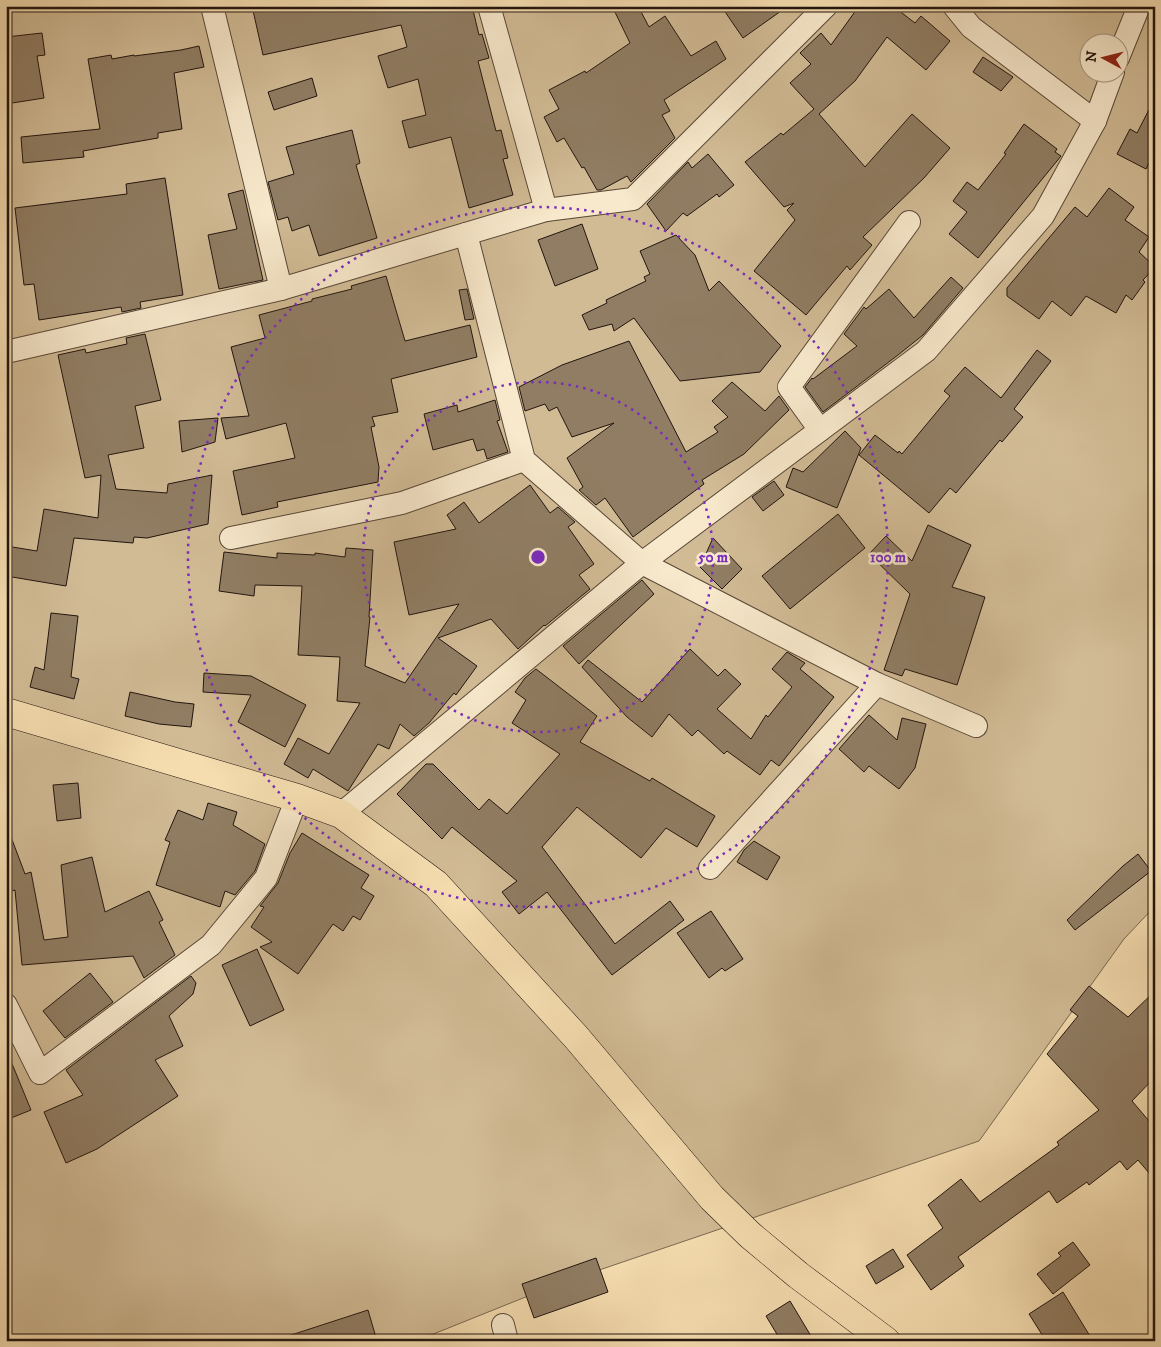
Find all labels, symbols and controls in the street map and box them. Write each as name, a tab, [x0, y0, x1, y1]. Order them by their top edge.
north arrow	[1078, 32, 1128, 82]
text: N	[1082, 49, 1102, 63]
centre of rings	[529, 548, 547, 566]
text: 50 m	[697, 548, 729, 567]
text: 100 m	[870, 548, 907, 567]

